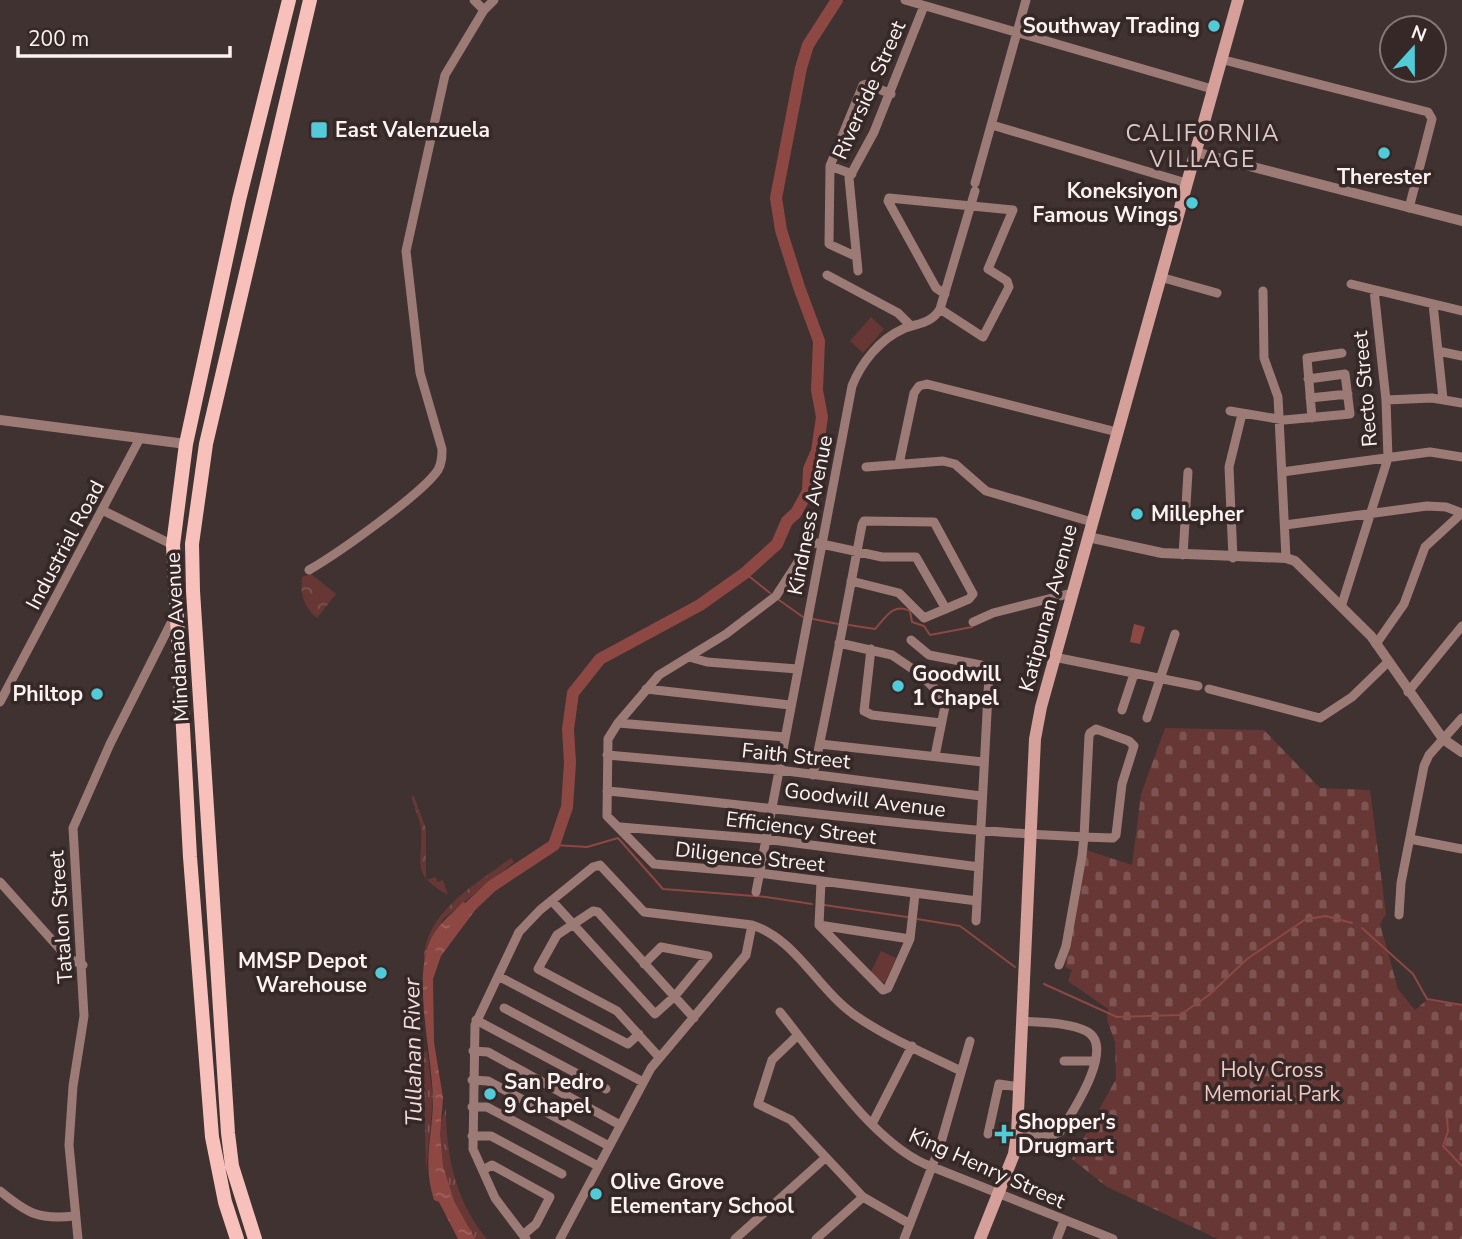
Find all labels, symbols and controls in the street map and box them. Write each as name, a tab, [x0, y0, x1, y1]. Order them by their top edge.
place label: Southway Trading	[1023, 12, 1200, 40]
scale bar	[18, 14, 229, 58]
north arrow	[1378, 14, 1448, 84]
street label: Riverside Street	[826, 16, 912, 164]
marker: Southway Trading	[1206, 18, 1222, 34]
text: N	[1407, 19, 1430, 49]
text: 200 m	[28, 25, 89, 53]
place label: East Valenzuela	[335, 116, 490, 144]
district label: CALIFORNIA VILLAGE	[1125, 118, 1281, 175]
marker: East Valenzuela	[309, 120, 329, 140]
marker: Therester	[1376, 145, 1392, 161]
place label: Therester	[1337, 163, 1432, 191]
place label: Koneksiyon Famous Wings	[1033, 177, 1178, 229]
marker: Koneksiyon Famous Wings	[1184, 195, 1200, 211]
street label: Recto Street	[1346, 329, 1384, 448]
street label: Kindness Avenue	[781, 433, 839, 597]
street label: Industrial Road	[19, 475, 111, 615]
place label: Millepher	[1151, 500, 1245, 528]
marker: Millepher	[1129, 506, 1145, 522]
street label: Katipunan Avenue	[1012, 521, 1084, 695]
street label: Mindanao Avenue	[159, 552, 195, 722]
place label: Goodwill 1 Chapel	[912, 660, 1001, 712]
marker: Goodwill 1 Chapel	[890, 678, 906, 694]
place label: Philtop	[13, 680, 83, 708]
marker: Philtop	[89, 686, 105, 702]
street label: Faith Street	[740, 736, 852, 776]
street label: Goodwill Avenue	[783, 776, 947, 824]
street label: Efficiency Street	[724, 805, 879, 851]
street label: Diligence Street	[674, 835, 827, 879]
street label: Tatalon Street	[42, 849, 80, 984]
place label: MMSP Depot Warehouse	[238, 947, 368, 999]
marker: MMSP Depot Warehouse	[373, 965, 389, 981]
water label: Tullahan River	[396, 977, 430, 1126]
park label: Holy Cross Memorial Park	[1204, 1056, 1340, 1108]
place label: San Pedro 9 Chapel	[504, 1068, 604, 1120]
marker: San Pedro 9 Chapel	[482, 1086, 498, 1102]
place label: Shopper's Drugmart	[1018, 1108, 1116, 1160]
street label: King Henry Street	[904, 1121, 1070, 1215]
marker: Shopper's Drugmart	[996, 1126, 1012, 1142]
place label: Olive Grove Elementary School	[610, 1168, 794, 1220]
marker: Olive Grove Elementary School	[588, 1186, 604, 1202]

